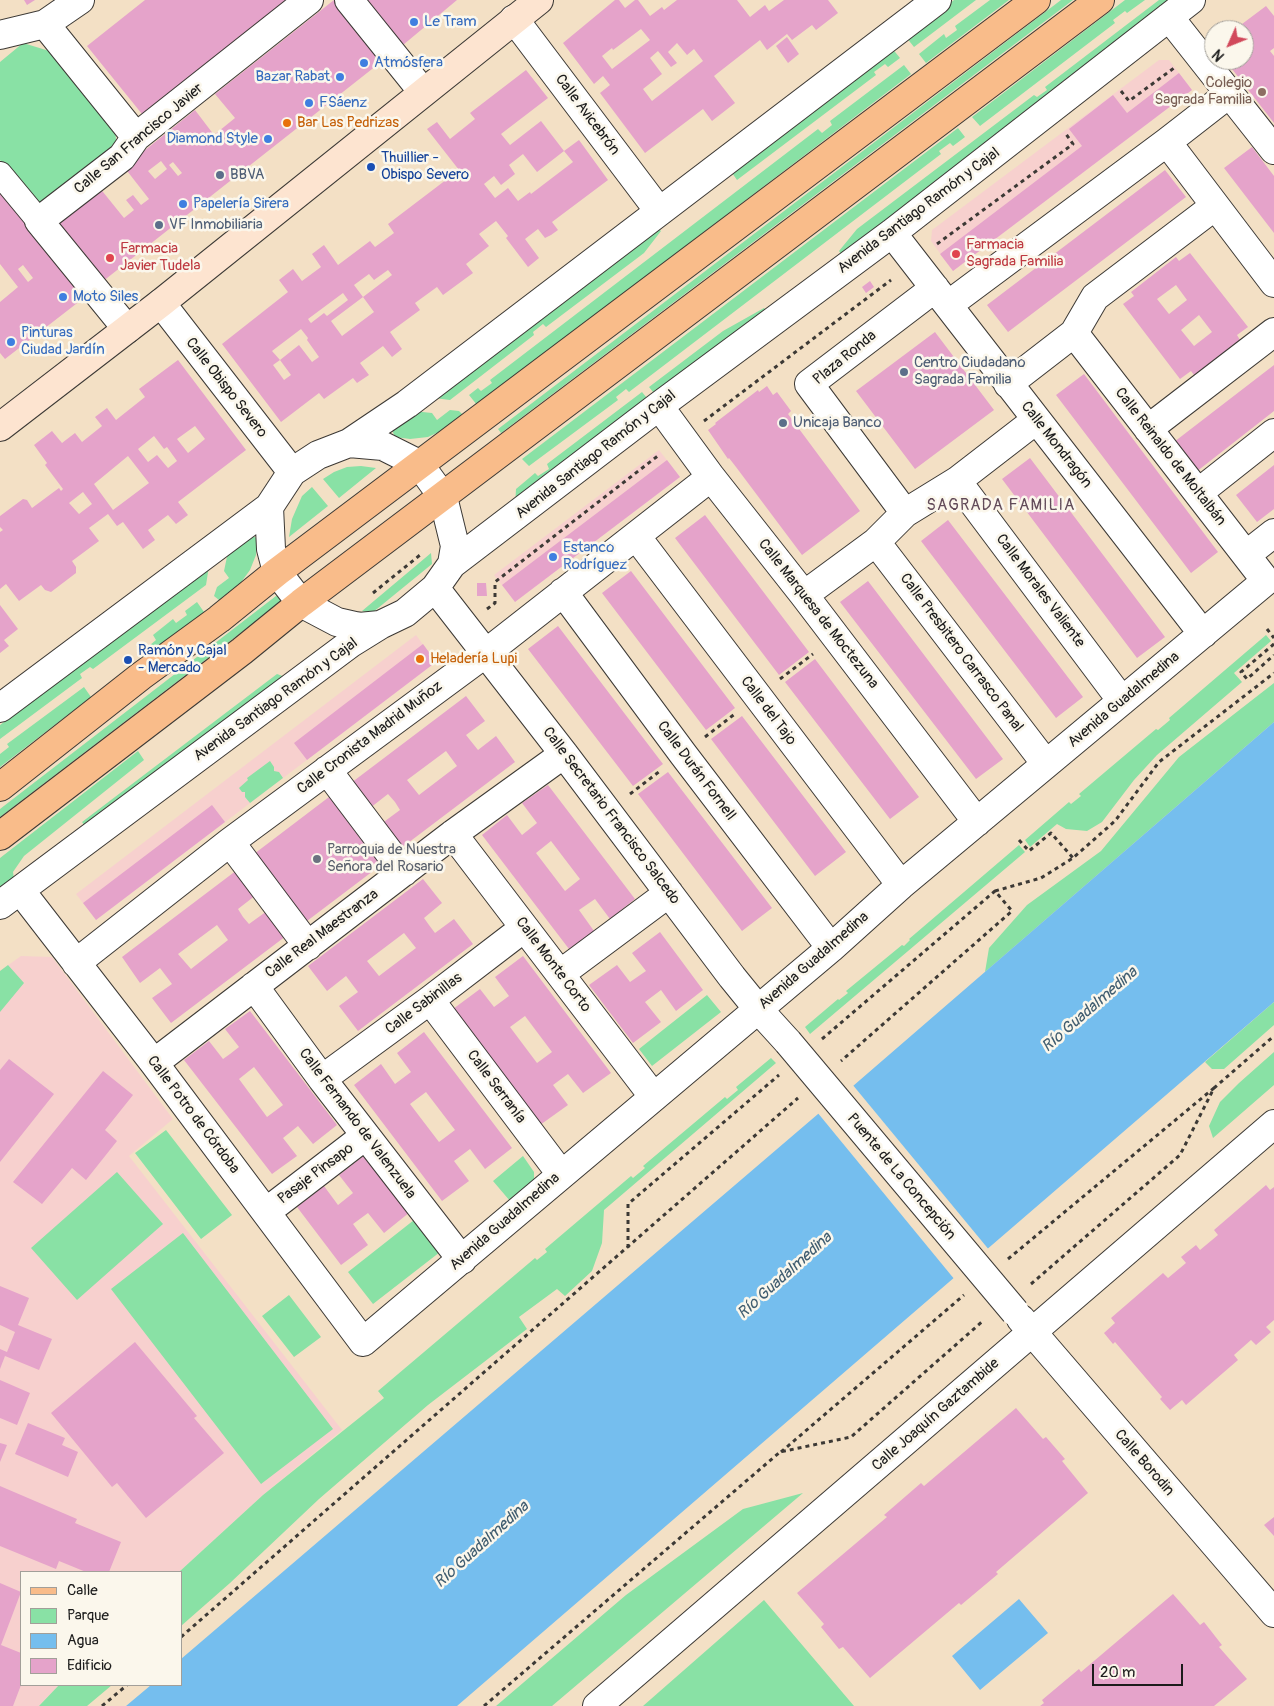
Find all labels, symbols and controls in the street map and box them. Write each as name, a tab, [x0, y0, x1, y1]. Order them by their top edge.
place label: Le Tram	[424, 13, 477, 31]
marker: Le Tram	[408, 16, 420, 28]
north arrow	[1204, 20, 1254, 70]
text: N	[1209, 46, 1228, 64]
place label: Atmósfera	[374, 54, 443, 72]
marker: Atmósfera	[358, 57, 370, 69]
place label: Bazar Rabat	[256, 68, 330, 86]
marker: Bazar Rabat	[334, 71, 346, 83]
street label: Calle Avicebrón	[551, 71, 623, 159]
place label: Colegio Sagrada Familia	[1155, 74, 1252, 109]
street label: Calle San Francisco Javier	[71, 80, 207, 198]
marker: Colegio Sagrada Familia	[1256, 86, 1268, 98]
place label: FSáenz	[319, 94, 367, 112]
marker: FSáenz	[303, 97, 315, 109]
place label: Bar Las Pedrizas	[297, 114, 399, 132]
marker: Bar Las Pedrizas	[281, 117, 293, 129]
place label: Diamond Style	[166, 130, 258, 148]
marker: Diamond Style	[262, 133, 274, 145]
street label: Avenida Santiago Ramón y Cajal	[834, 144, 1004, 278]
place label: Thuillier - Obispo Severo	[381, 149, 469, 184]
marker: Thuillier - Obispo Severo	[365, 161, 377, 173]
place label: BBVA	[230, 166, 265, 184]
marker: BBVA	[214, 169, 226, 181]
place label: Papelería Sirera	[193, 195, 289, 213]
marker: Papelería Sirera	[177, 198, 189, 210]
place label: VF Inmobiliaria	[169, 216, 263, 234]
marker: VF Inmobiliaria	[153, 219, 165, 231]
place label: Farmacia Sagrada Familia	[966, 236, 1063, 271]
place label: Farmacia Javier Tudela	[120, 240, 200, 275]
marker: Farmacia Sagrada Familia	[950, 248, 962, 260]
marker: Farmacia Javier Tudela	[104, 252, 116, 264]
place label: Moto Siles	[73, 288, 138, 306]
marker: Moto Siles	[57, 291, 69, 303]
place label: Pinturas Ciudad Jardín	[21, 324, 105, 359]
street label: Plaza Ronda	[810, 327, 880, 389]
street label: Calle Obispo Severo	[181, 334, 271, 442]
marker: Pinturas Ciudad Jardín	[5, 336, 17, 348]
place label: Centro Ciudadano Sagrada Familia	[914, 354, 1026, 389]
marker: Centro Ciudadano Sagrada Familia	[898, 366, 910, 378]
street label: Calle Reinaldo de Moltalbán	[1111, 384, 1229, 530]
street label: Avenida Santiago Ramón y Cajal	[512, 387, 680, 523]
street label: Calle Mondragón	[1017, 398, 1095, 492]
place label: Unicaja Banco	[793, 414, 882, 432]
marker: Unicaja Banco	[777, 417, 789, 429]
district label: SAGRADA FAMILIA	[925, 496, 1077, 516]
street label: Calle Morales Valiente	[992, 531, 1088, 651]
street label: Calle Marquesa de Moctezuna	[754, 536, 882, 692]
place label: Estanco Rodríguez	[563, 539, 627, 574]
marker: Estanco Rodríguez	[547, 551, 559, 563]
street label: Calle Presbitero Carrasco Panal	[896, 570, 1026, 736]
street label: Avenida Santiago Ramón y Cajal	[190, 634, 362, 766]
place label: Ramón y Cajal - Mercado	[138, 642, 227, 677]
street label: Avenida Guadalmedina	[1065, 648, 1183, 752]
place label: Heladería Lupi	[430, 650, 517, 668]
marker: Heladería Lupi	[414, 653, 426, 665]
marker: Ramón y Cajal - Mercado	[122, 654, 134, 666]
street label: Calle del Tajo	[736, 673, 800, 749]
street label: Calle Cronista Madrid Muñoz	[294, 678, 446, 798]
street label: Calle Durán Fornell	[653, 718, 739, 824]
street label: Calle Secretario Francisco Salcedo	[538, 724, 684, 908]
place label: Parroquia de Nuestra Señora del Rosario	[327, 841, 456, 876]
marker: Parroquia de Nuestra Señora del Rosario	[311, 853, 323, 865]
street label: Calle Real Maestranza	[262, 886, 382, 982]
street label: Avenida Guadalmedina	[755, 908, 873, 1014]
street label: Calle Monte Corto	[511, 914, 595, 1016]
water label: Río Guadalmedina	[1038, 963, 1142, 1057]
street label: Calle Sabinillas	[382, 969, 466, 1039]
street label: Calle Fernando de Valenzuela	[295, 1045, 419, 1203]
street label: Calle Serranía	[463, 1047, 529, 1127]
street label: Calle Potro de Córdoba	[143, 1053, 243, 1177]
street label: Puente de La Concepción	[843, 1110, 959, 1244]
street label: Pasaje Pinsapo	[275, 1140, 357, 1208]
street label: Avenida Guadalmedina	[446, 1169, 564, 1275]
water label: Río Guadalmedina	[734, 1229, 836, 1323]
street label: Calle Joaquín Gaztambide	[869, 1355, 1003, 1475]
street label: Calle Borodin	[1110, 1426, 1178, 1500]
water label: Río Guadalmedina	[431, 1498, 533, 1592]
legend	[20, 1571, 182, 1686]
text: Calle	[67, 1581, 98, 1600]
text: Parque	[67, 1606, 109, 1625]
text: Agua	[67, 1631, 99, 1650]
scale bar	[1094, 1654, 1185, 1686]
text: Edificio	[67, 1656, 112, 1675]
text: 20 m	[1100, 1663, 1135, 1682]

